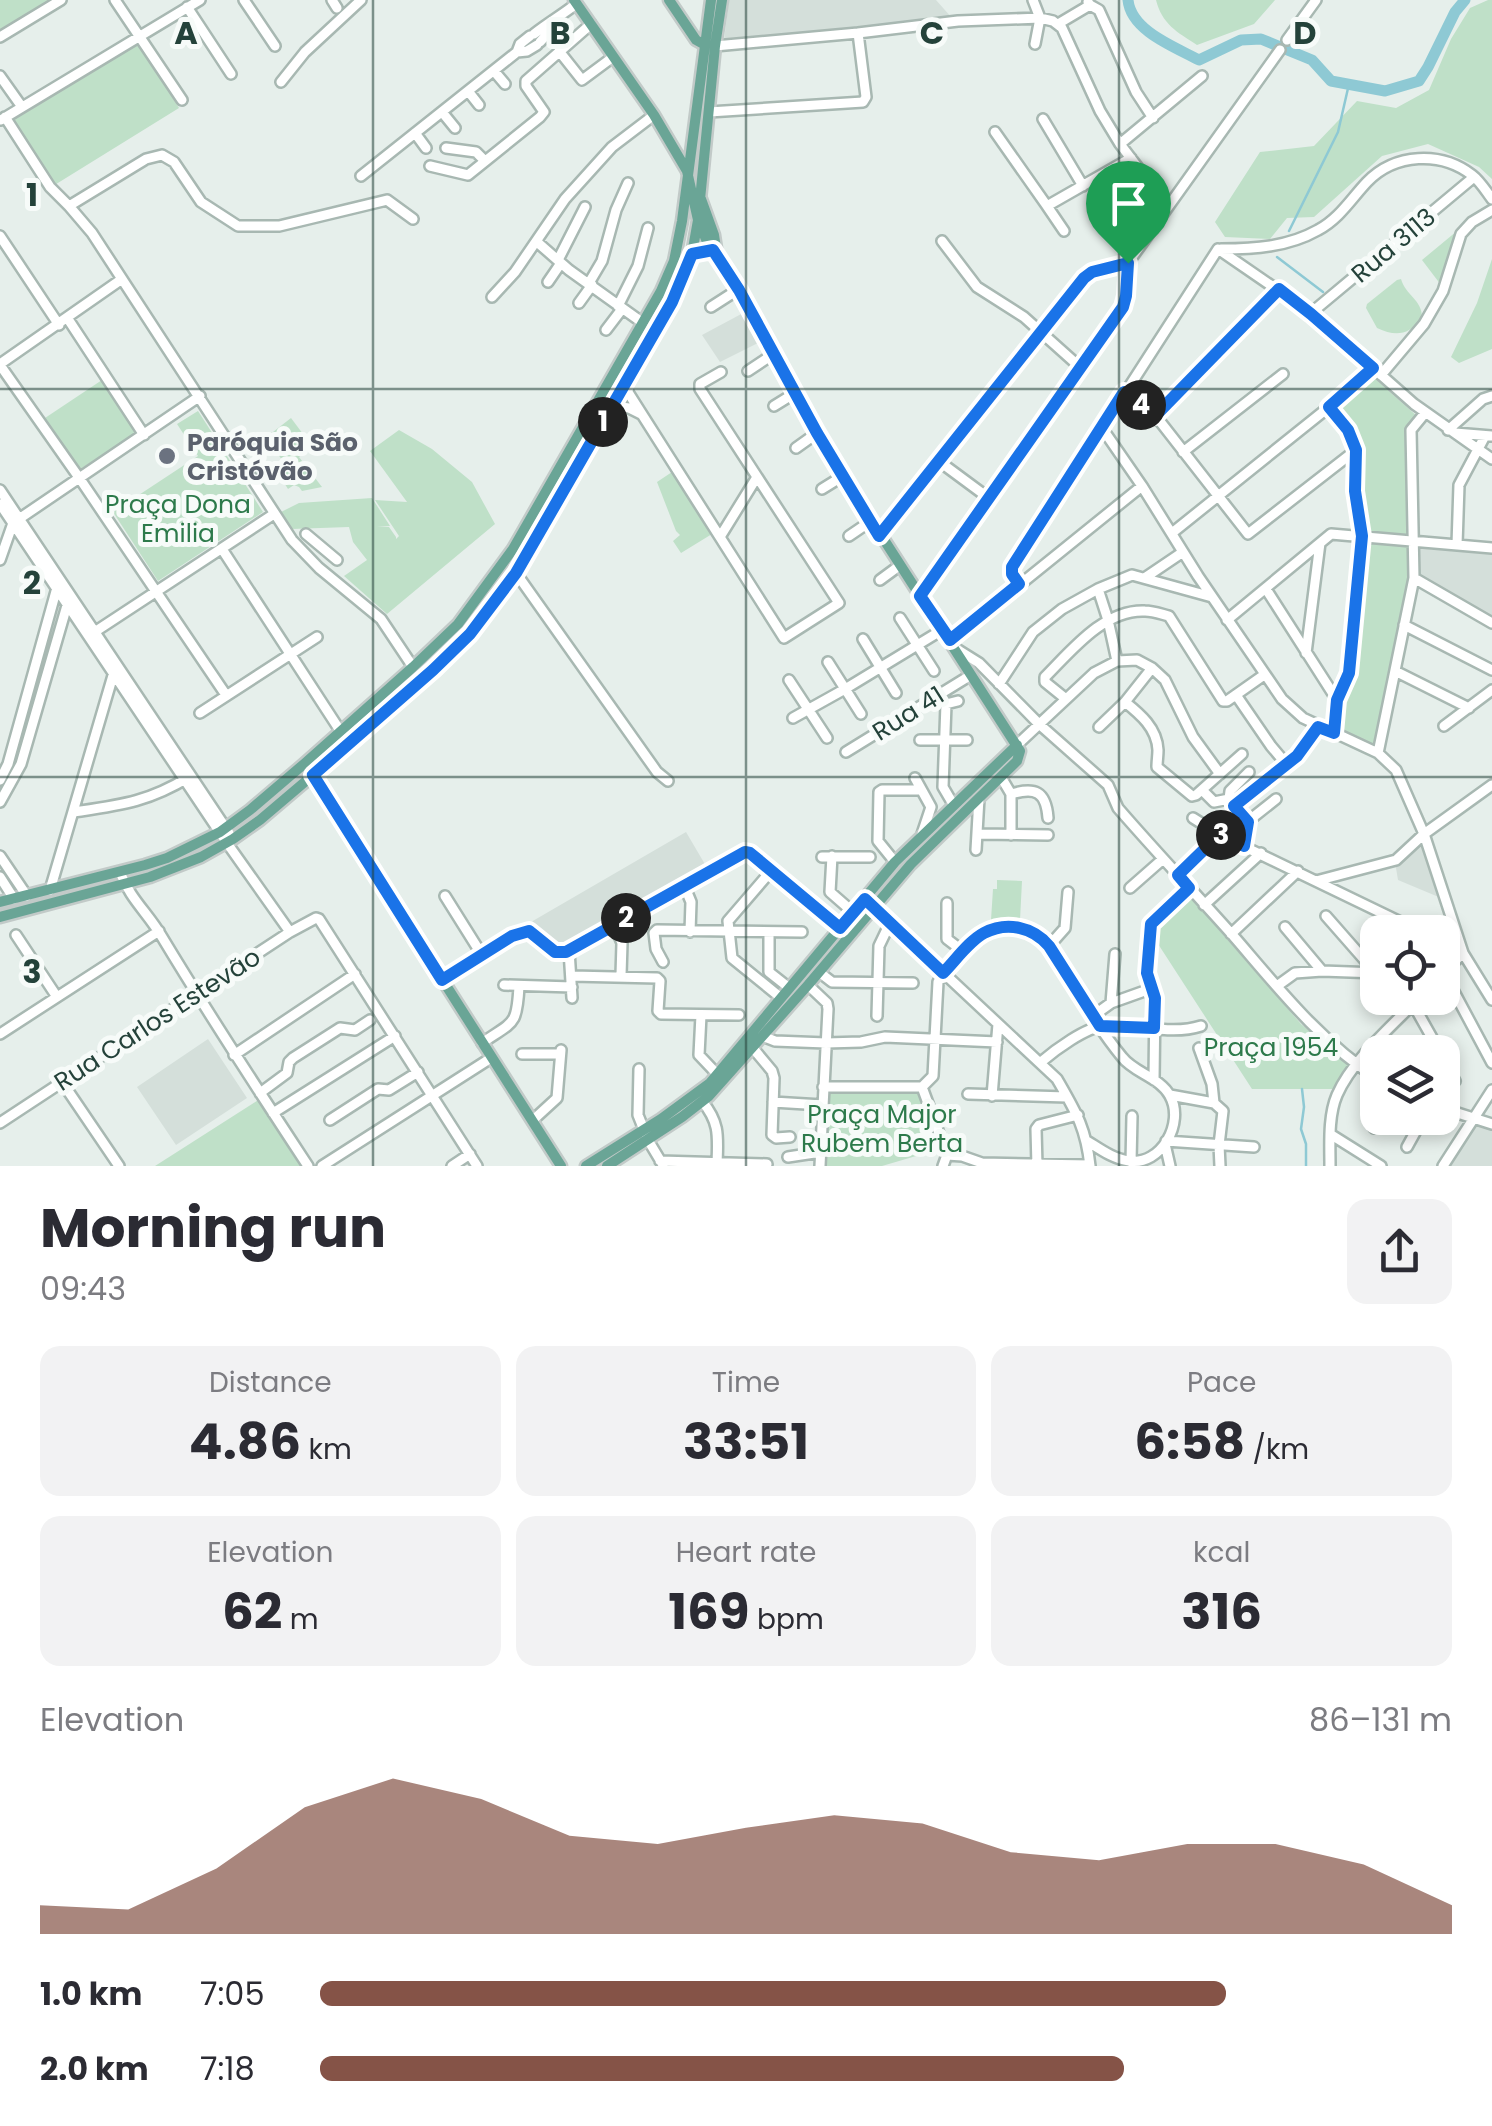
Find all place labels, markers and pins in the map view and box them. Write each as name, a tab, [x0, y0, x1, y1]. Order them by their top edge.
pin	[1086, 161, 1171, 264]
pin: 4	[1116, 380, 1166, 430]
pin: 1	[578, 397, 628, 447]
place label: Paróquia São Cristóvão	[187, 425, 358, 489]
marker: Paróquia São Cristóvão	[156, 445, 178, 467]
pin: 3	[1196, 810, 1246, 860]
pin: 2	[601, 893, 651, 943]

